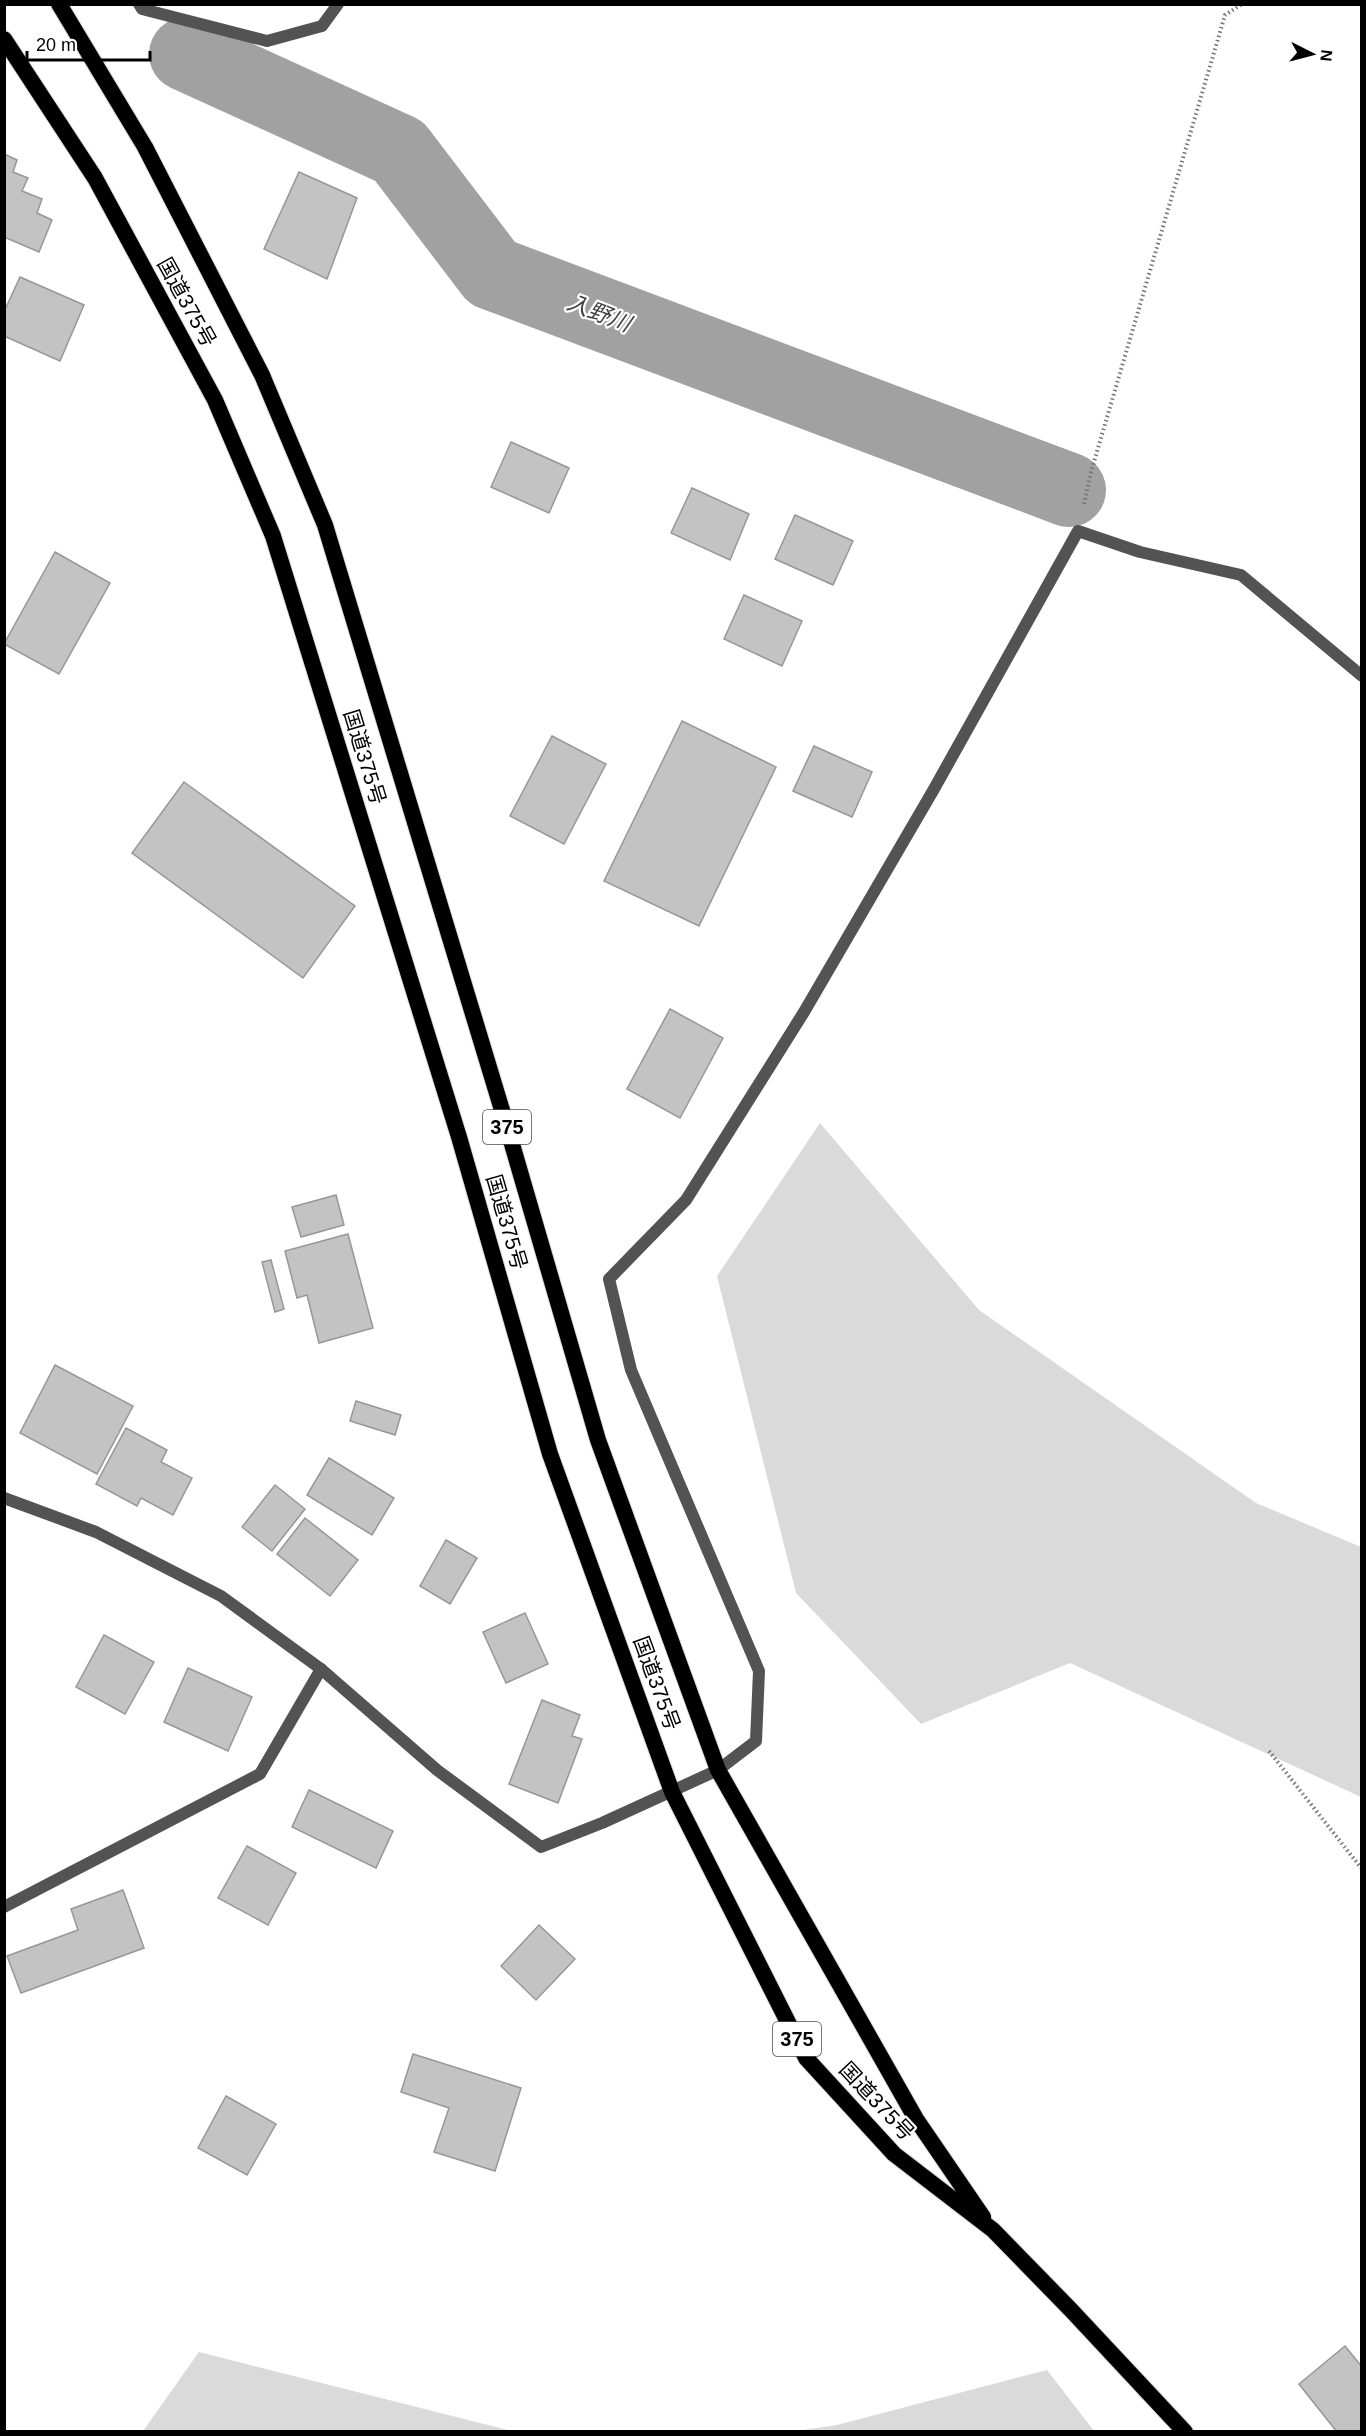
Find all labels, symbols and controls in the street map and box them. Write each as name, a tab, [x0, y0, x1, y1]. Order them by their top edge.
scale bar	[27, 24, 150, 62]
north arrow	[1282, 24, 1342, 84]
text: 20 m	[36, 35, 76, 55]
text: N	[1317, 49, 1335, 62]
street label: 国道375号	[153, 254, 221, 350]
water label: 入野川	[564, 290, 636, 337]
street label: 国道375号	[340, 707, 390, 807]
road number: 375	[483, 1110, 531, 1144]
street label: 国道375号	[482, 1172, 532, 1272]
street label: 国道375号	[629, 1633, 685, 1733]
road number: 375	[773, 2022, 821, 2056]
street label: 国道375号	[835, 2057, 919, 2145]

